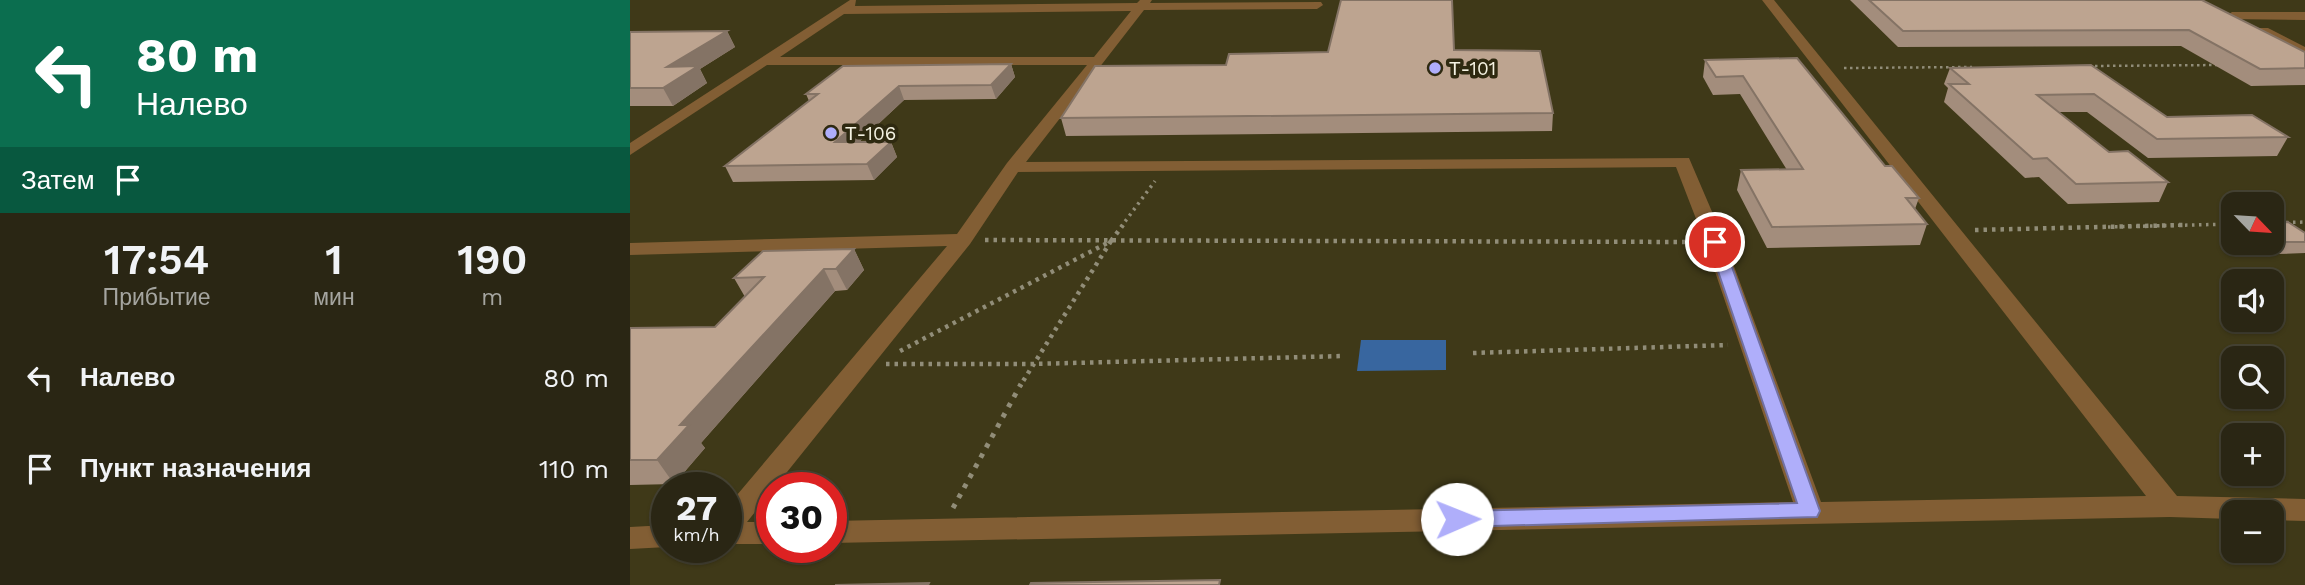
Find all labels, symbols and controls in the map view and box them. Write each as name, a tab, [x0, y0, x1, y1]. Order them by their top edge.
text: 80 m	[136, 26, 258, 84]
icon: left	[21, 28, 112, 119]
place label: Т-101	[1449, 57, 1496, 80]
marker: Т-101	[1427, 60, 1443, 76]
text: Налево	[136, 85, 248, 123]
place label: Т-106	[845, 122, 896, 145]
marker: Т-106	[823, 125, 839, 141]
icon: arrive	[109, 161, 147, 199]
text: Затем	[21, 165, 95, 195]
north arrow	[2221, 192, 2284, 256]
map controls	[2221, 192, 2284, 563]
pin	[1685, 212, 1745, 272]
icon: arrive	[1696, 223, 1734, 261]
text: 17:54	[104, 235, 209, 284]
text: 1	[325, 235, 343, 284]
text: 190	[457, 235, 527, 284]
button: sound	[2221, 269, 2284, 332]
text: Прибытие	[103, 284, 211, 311]
text: мин	[313, 284, 355, 311]
text: m	[481, 284, 503, 311]
button: search	[2221, 346, 2284, 409]
icon: left	[21, 359, 59, 397]
text: Налево	[80, 362, 175, 392]
text: 80 m	[543, 363, 609, 393]
button: +	[2221, 423, 2284, 486]
icon: arrive	[21, 450, 59, 488]
text: Пункт назначения	[80, 453, 311, 483]
text: 110 m	[539, 454, 609, 484]
speed limit sign: 30	[756, 472, 847, 563]
position arrow	[1420, 482, 1494, 556]
text: 27	[676, 487, 717, 529]
button: −	[2221, 500, 2284, 563]
text: km/h	[673, 524, 720, 545]

